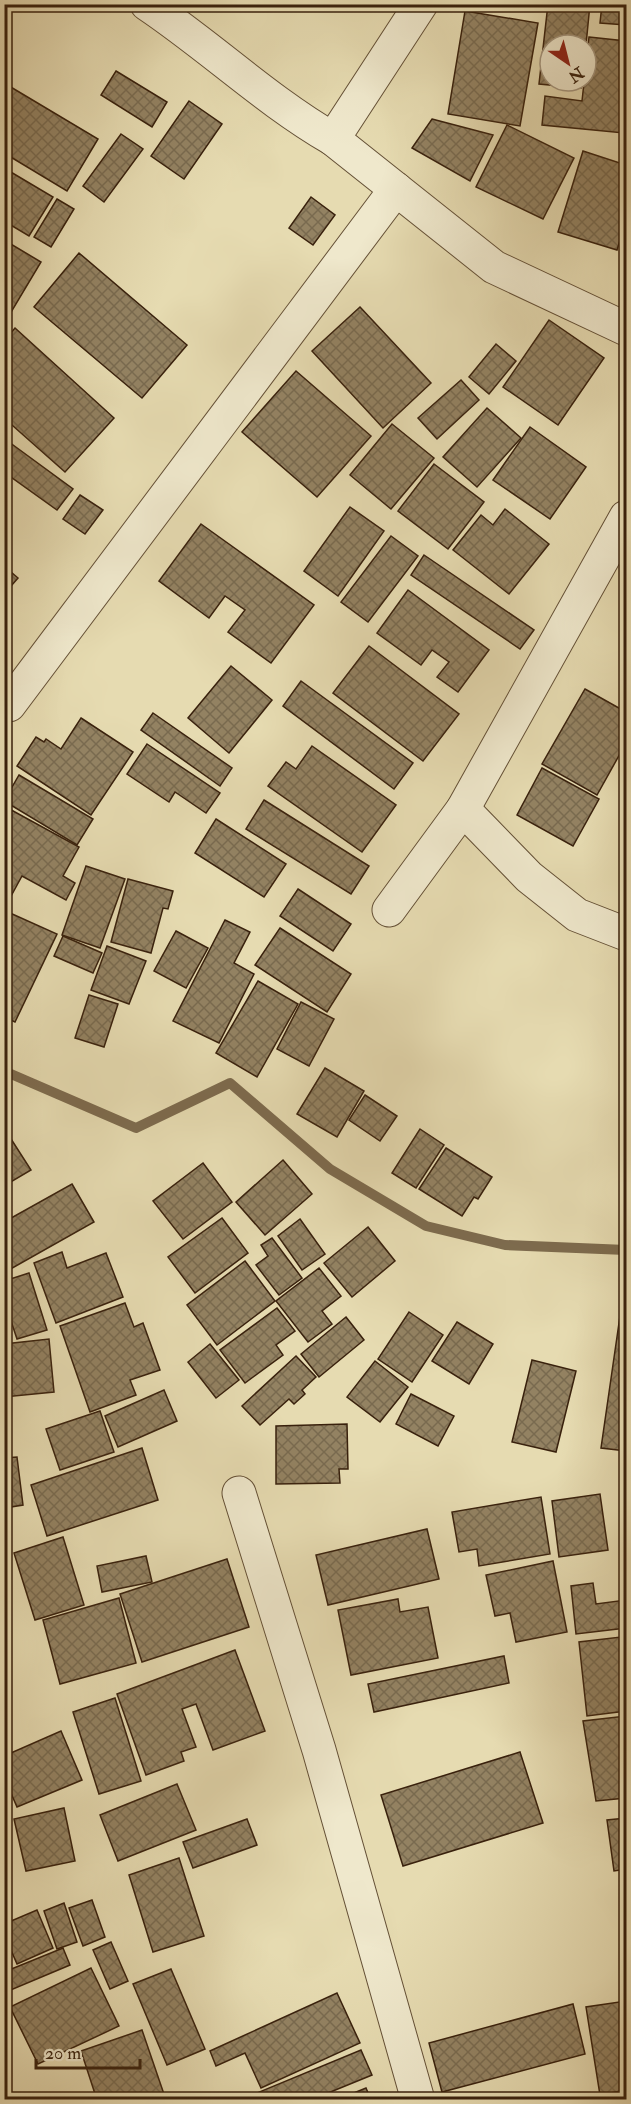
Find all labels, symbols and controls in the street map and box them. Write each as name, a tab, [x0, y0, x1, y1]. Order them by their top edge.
north arrow	[538, 33, 598, 93]
text: N	[564, 62, 588, 87]
scale bar	[36, 2032, 140, 2070]
text: 20 m	[45, 2042, 81, 2065]

